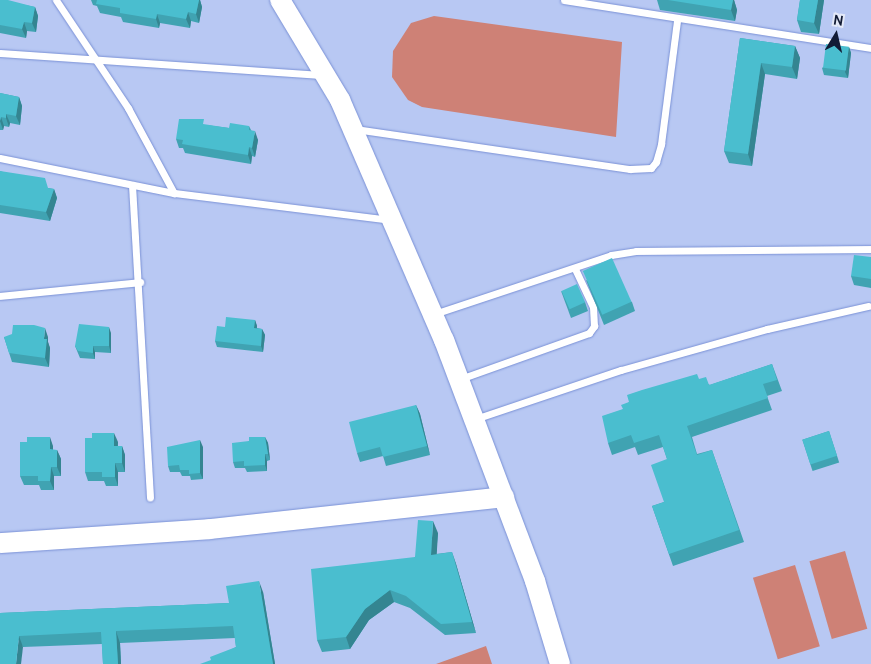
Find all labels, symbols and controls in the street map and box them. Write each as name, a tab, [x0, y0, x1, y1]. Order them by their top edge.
north arrow	[811, 10, 861, 60]
text: N	[832, 11, 845, 30]

